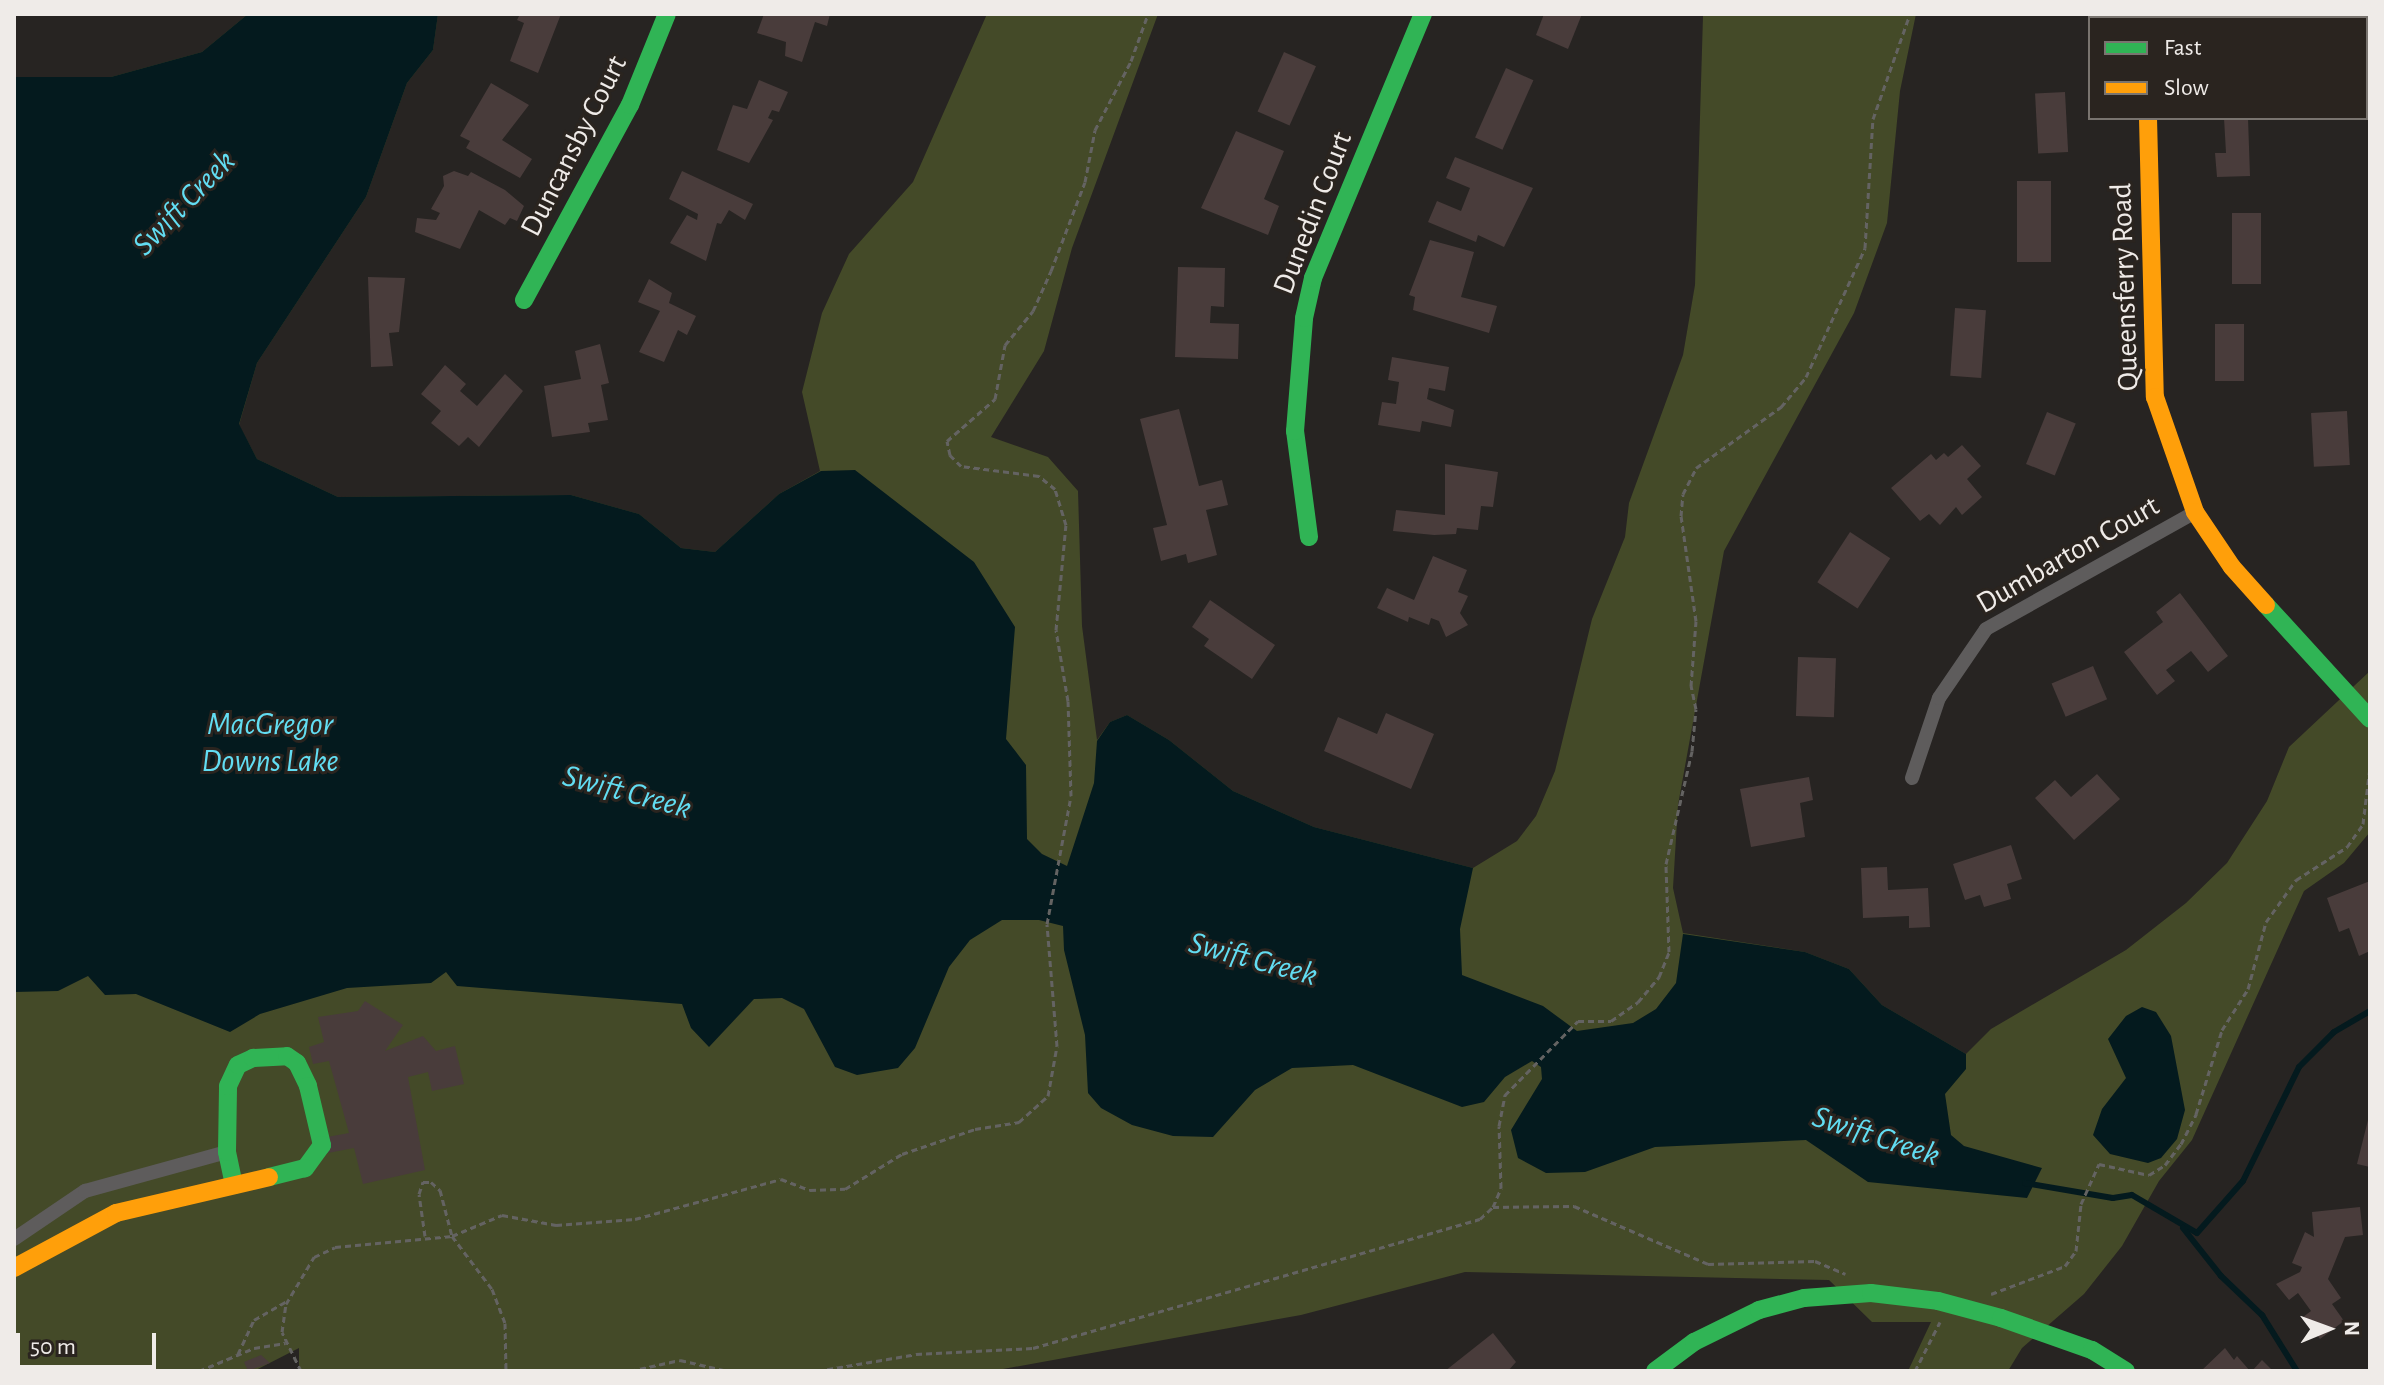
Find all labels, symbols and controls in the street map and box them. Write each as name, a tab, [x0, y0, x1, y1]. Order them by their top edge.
legend	[2088, 16, 2368, 120]
text: Fast	[2164, 36, 2201, 60]
street label: Duncansby Court	[513, 50, 635, 242]
text: Slow	[2164, 76, 2209, 100]
street label: Dunedin Court	[1266, 127, 1360, 299]
water label: Swift Creek	[124, 142, 244, 264]
street label: Queensferry Road	[2103, 182, 2147, 392]
street label: Dumbarton Court	[1970, 488, 2166, 622]
water label: MacGregor Downs Lake	[201, 706, 339, 781]
water label: Swift Creek	[558, 756, 696, 828]
water label: Swift Creek	[1184, 923, 1322, 995]
water label: Swift Creek	[1808, 1097, 1944, 1175]
north arrow	[2288, 1289, 2368, 1369]
scale bar	[20, 1317, 160, 1367]
text: N	[2341, 1321, 2363, 1336]
text: 50 m	[30, 1335, 76, 1359]

